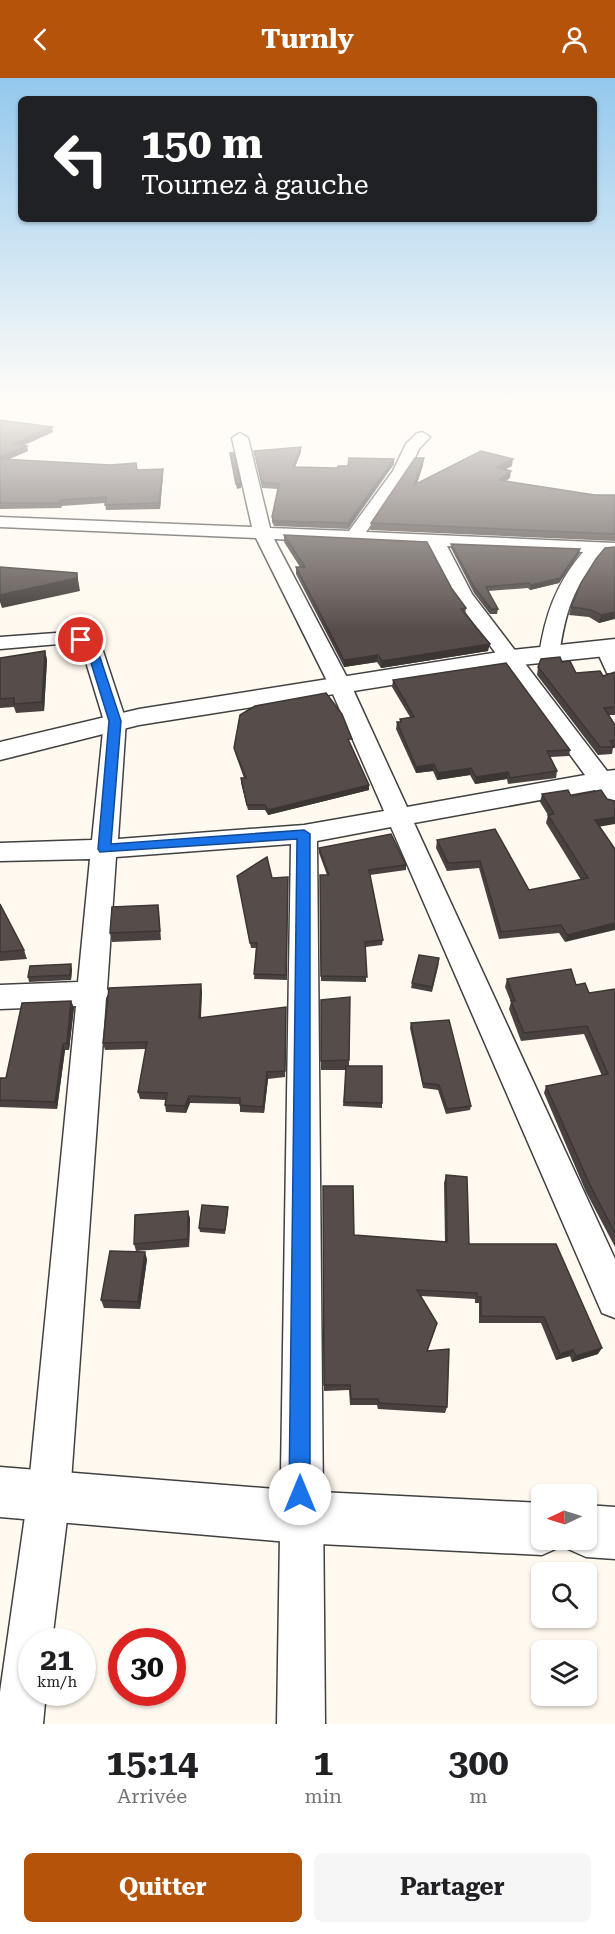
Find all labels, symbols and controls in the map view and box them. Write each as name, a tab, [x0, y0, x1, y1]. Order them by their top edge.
icon: back	[24, 23, 57, 56]
text: Turnly	[261, 23, 354, 55]
icon: person	[558, 23, 591, 56]
text: 150 m	[141, 119, 263, 168]
icon: left	[42, 120, 120, 198]
text: Tournez à gauche	[141, 169, 369, 201]
pin	[55, 614, 106, 665]
icon: arrive	[64, 623, 97, 656]
position arrow	[268, 1462, 332, 1526]
north arrow	[531, 1484, 597, 1550]
map controls	[531, 1484, 597, 1706]
button: search	[531, 1562, 597, 1628]
speed limit sign: 30	[108, 1628, 186, 1706]
button: layers	[531, 1640, 597, 1706]
text: 21	[40, 1642, 74, 1677]
text: km/h	[37, 1673, 77, 1691]
text: 15:14	[106, 1742, 198, 1784]
text: 1	[313, 1742, 333, 1784]
text: 300	[448, 1742, 509, 1784]
text: Arrivée	[117, 1784, 187, 1808]
text: min	[304, 1784, 342, 1808]
text: m	[469, 1784, 488, 1808]
button: Quitter	[24, 1853, 302, 1922]
button: Partager	[314, 1853, 591, 1922]

